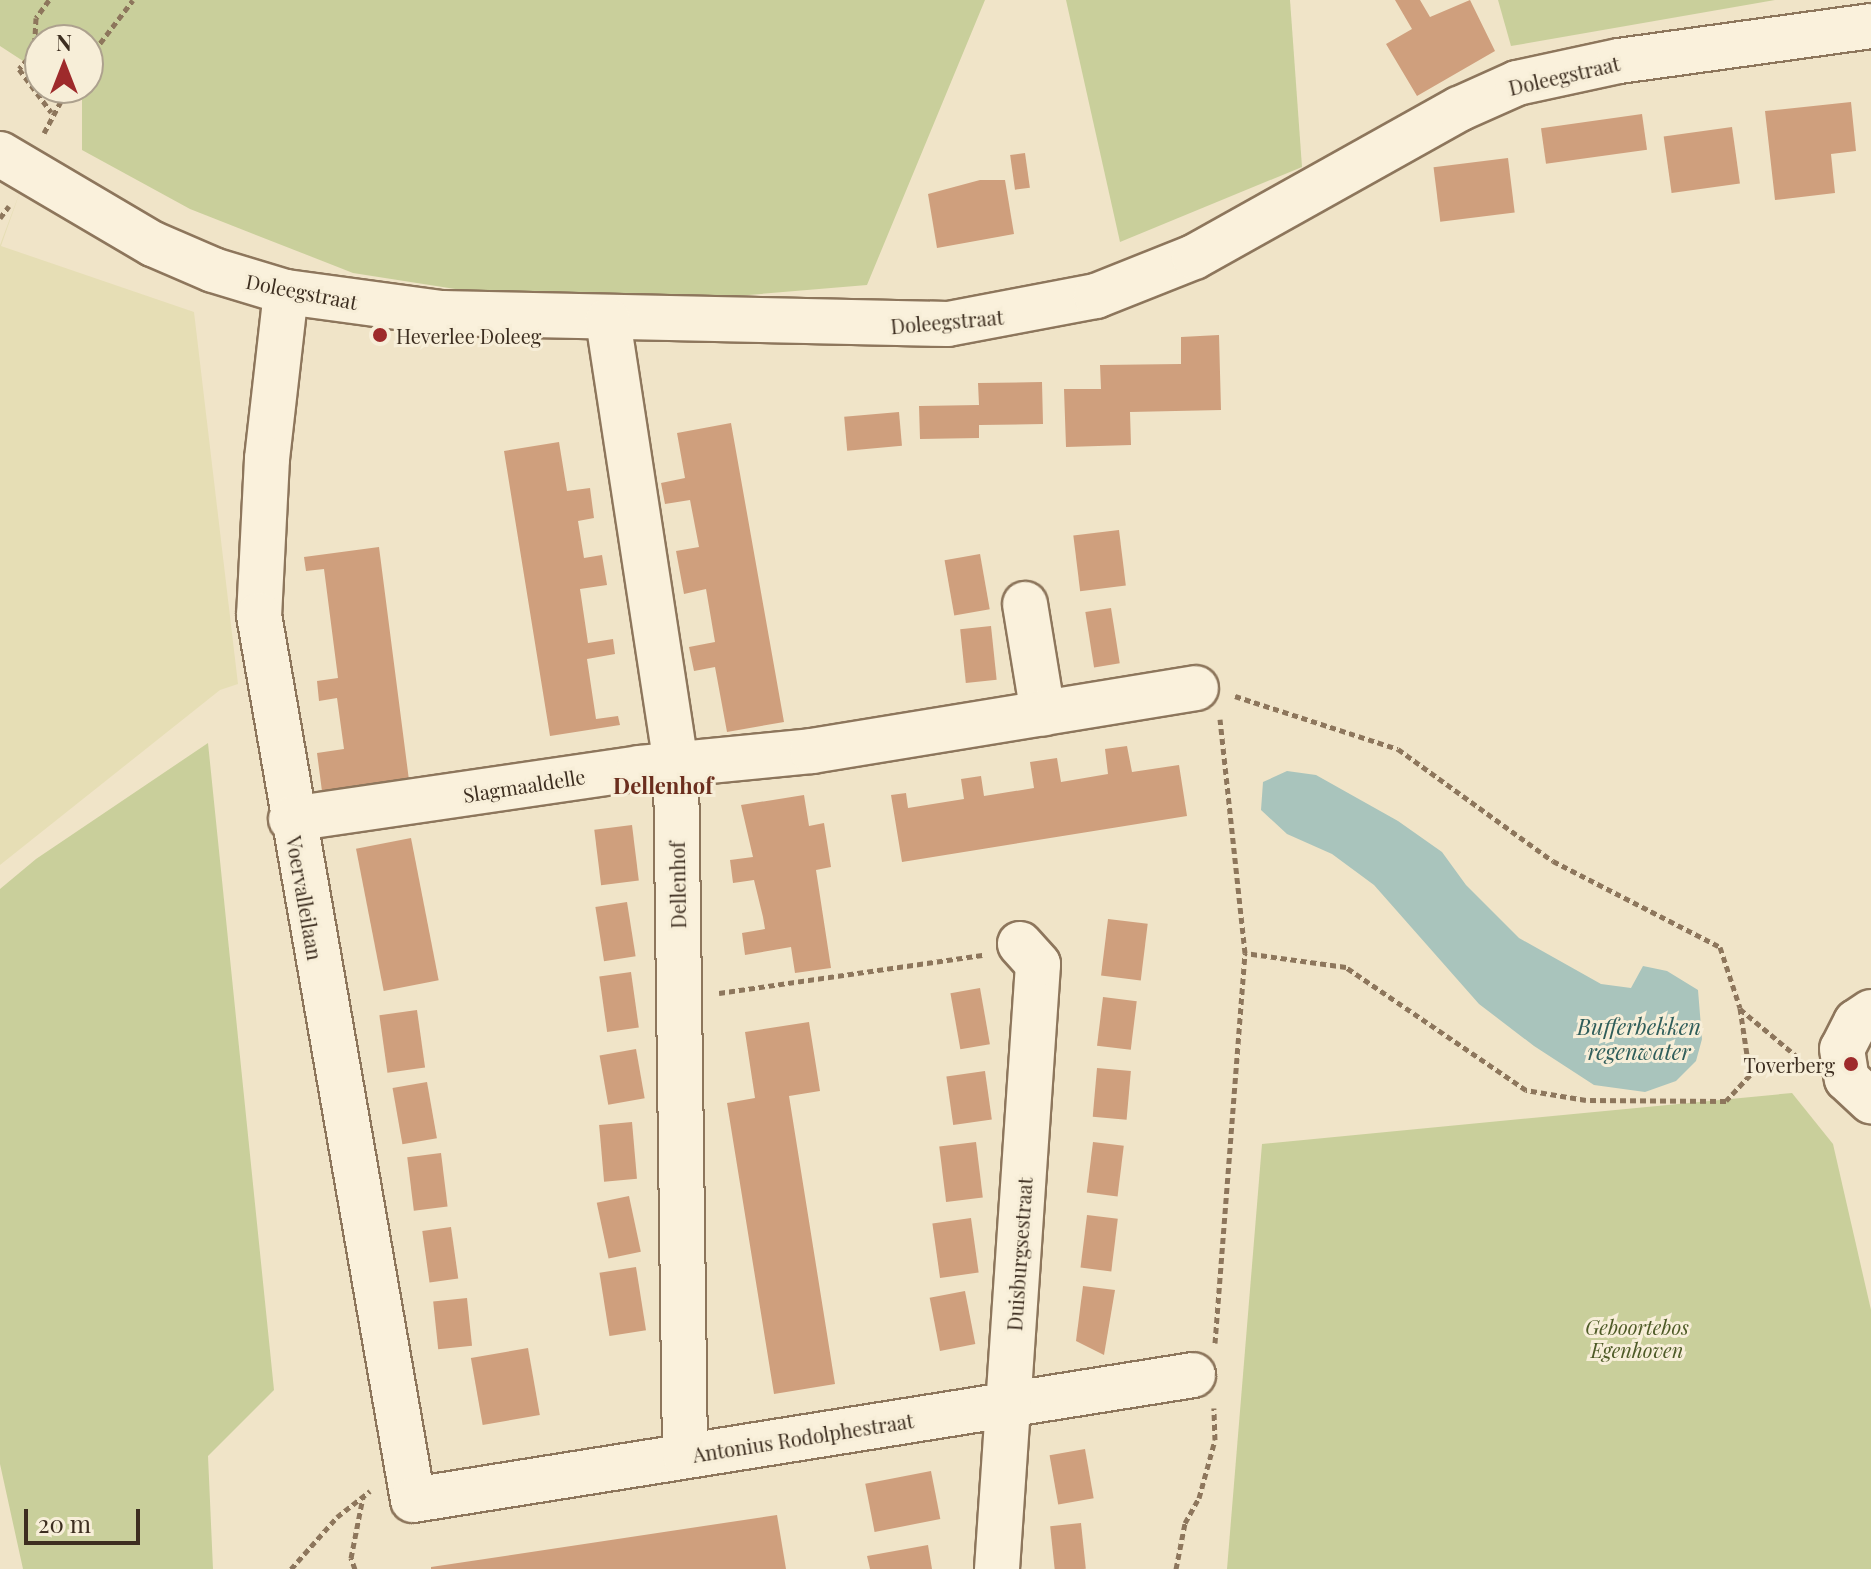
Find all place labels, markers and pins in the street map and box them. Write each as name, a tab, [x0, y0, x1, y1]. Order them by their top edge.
place label: Heverlee Doleeg	[396, 323, 541, 347]
marker: Heverlee Doleeg	[371, 326, 389, 344]
place label: Toverberg	[1744, 1052, 1835, 1076]
marker: Toverberg	[1842, 1055, 1860, 1073]

